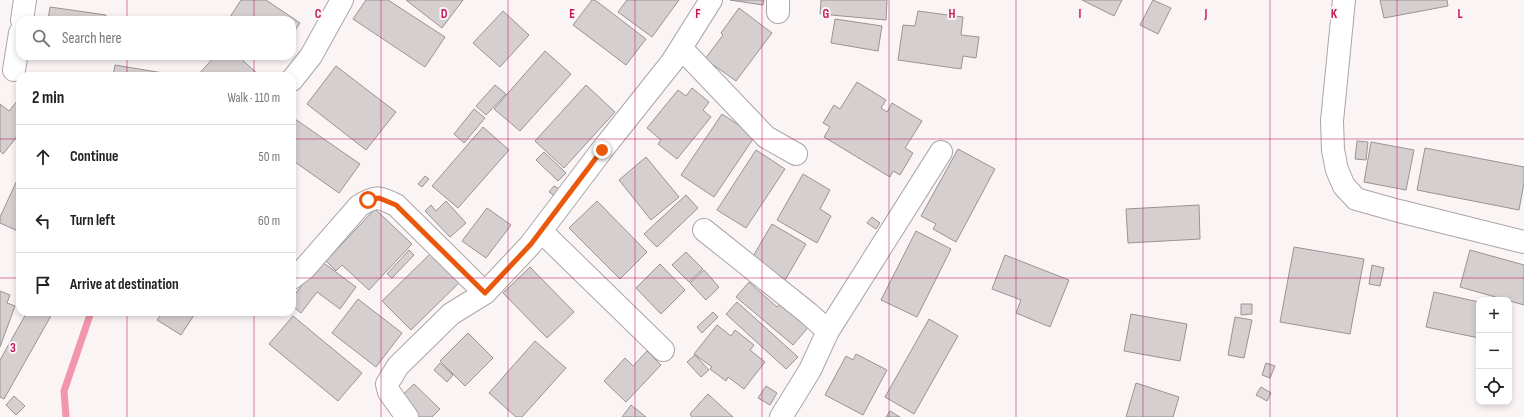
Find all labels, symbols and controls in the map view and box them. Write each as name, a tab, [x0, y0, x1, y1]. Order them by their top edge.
text: C	[315, 6, 322, 22]
text: D	[441, 6, 448, 22]
text: E	[569, 6, 575, 22]
text: F	[695, 6, 701, 22]
text: G	[823, 6, 830, 22]
text: H	[949, 6, 956, 22]
text: I	[1079, 6, 1082, 22]
text: J	[1204, 6, 1208, 22]
text: K	[1331, 6, 1338, 22]
text: L	[1457, 6, 1463, 22]
search box	[16, 16, 296, 60]
icon: search	[30, 27, 52, 49]
text: Search here	[62, 29, 122, 48]
text: 2 min	[32, 88, 64, 108]
text: Walk · 110 m	[227, 90, 280, 106]
route end	[593, 141, 611, 159]
icon: ahead	[32, 146, 54, 168]
text: Continue	[70, 147, 119, 166]
text: 50 m	[259, 149, 280, 165]
route start	[359, 191, 377, 209]
icon: left	[32, 210, 54, 232]
text: Turn left	[70, 211, 115, 230]
text: 60 m	[258, 213, 280, 229]
icon: arrive	[32, 274, 54, 296]
text: Arrive at destination	[70, 275, 179, 294]
map controls	[1476, 297, 1512, 405]
button: +	[1476, 297, 1512, 333]
button: −	[1476, 333, 1512, 369]
text: 3	[10, 340, 16, 356]
button: locate	[1476, 369, 1512, 405]

